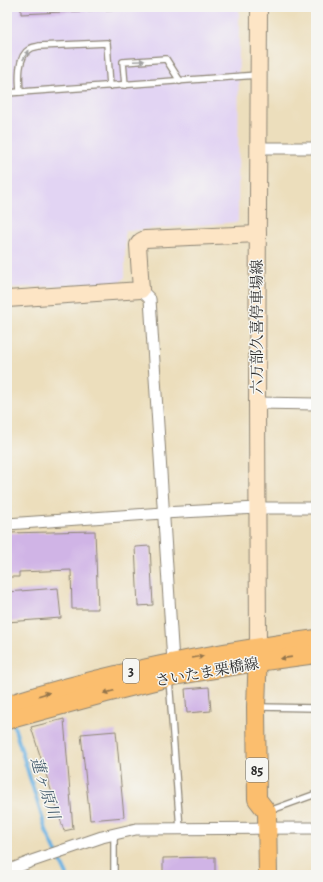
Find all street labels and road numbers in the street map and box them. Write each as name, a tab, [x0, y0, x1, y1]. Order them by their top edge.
street label: 六万部久喜停車場線	[247, 259, 267, 395]
street label: さいたま栗橋線	[154, 653, 260, 691]
road number: 3	[123, 659, 139, 683]
road number: 85	[246, 758, 268, 782]

